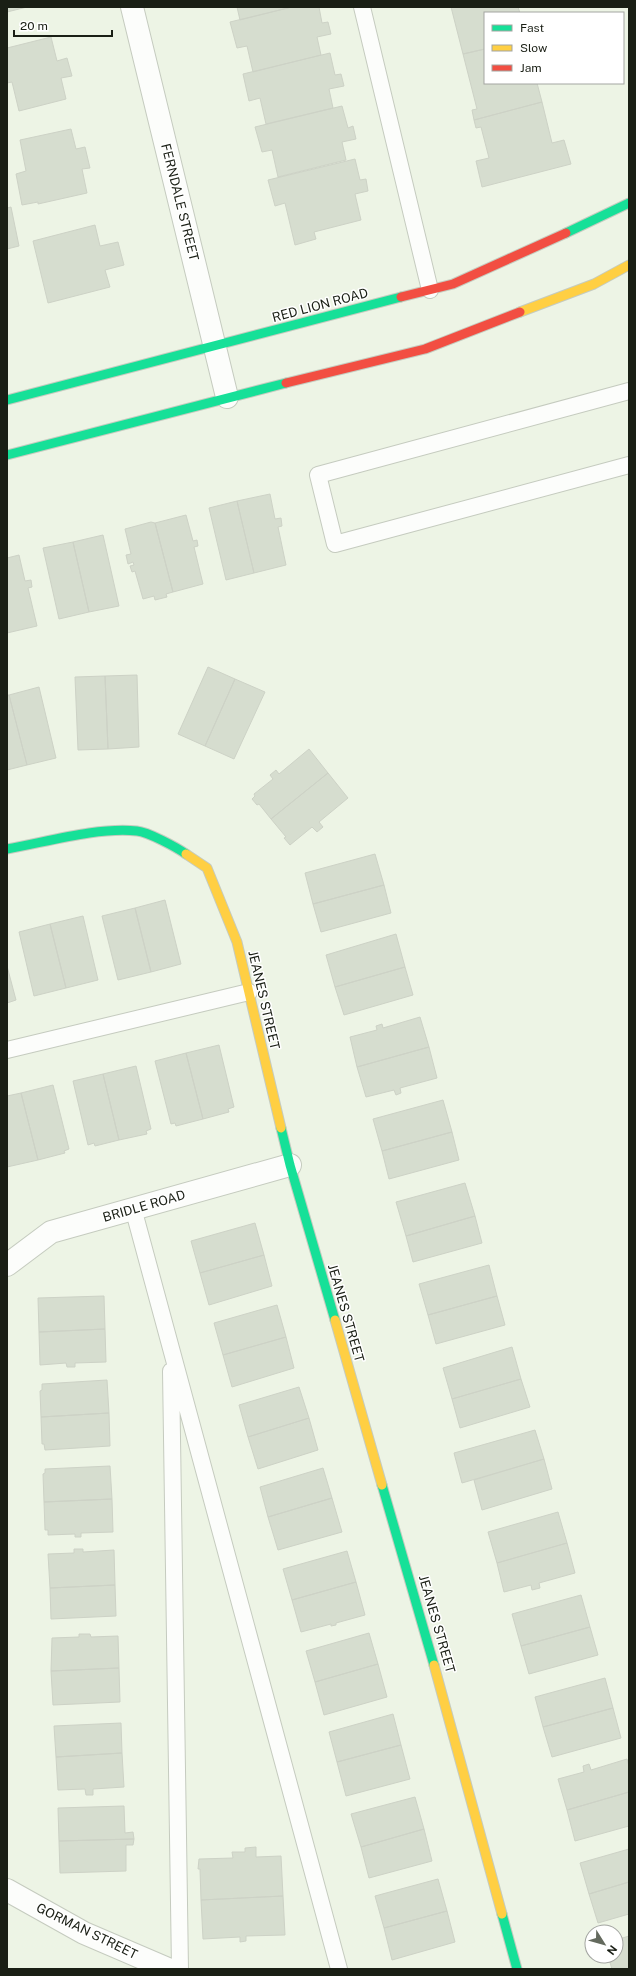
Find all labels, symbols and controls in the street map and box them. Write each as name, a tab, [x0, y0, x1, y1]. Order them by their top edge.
scale bar	[14, 12, 112, 38]
legend	[484, 12, 624, 84]
text: 20 m	[20, 19, 48, 33]
text: Fast	[520, 21, 545, 35]
text: Slow	[520, 41, 548, 55]
text: Jam	[520, 61, 542, 75]
street label: FERNDALE STREET	[158, 142, 202, 262]
street label: RED LION ROAD	[270, 285, 370, 325]
street label: JEANES STREET	[245, 949, 283, 1051]
street label: BRIDLE ROAD	[101, 1187, 187, 1225]
street label: JEANES STREET	[325, 1262, 367, 1364]
street label: JEANES STREET	[416, 1573, 458, 1675]
street label: GORMAN STREET	[34, 1900, 140, 1962]
north arrow	[584, 1924, 624, 1964]
text: N	[605, 1943, 619, 1957]

